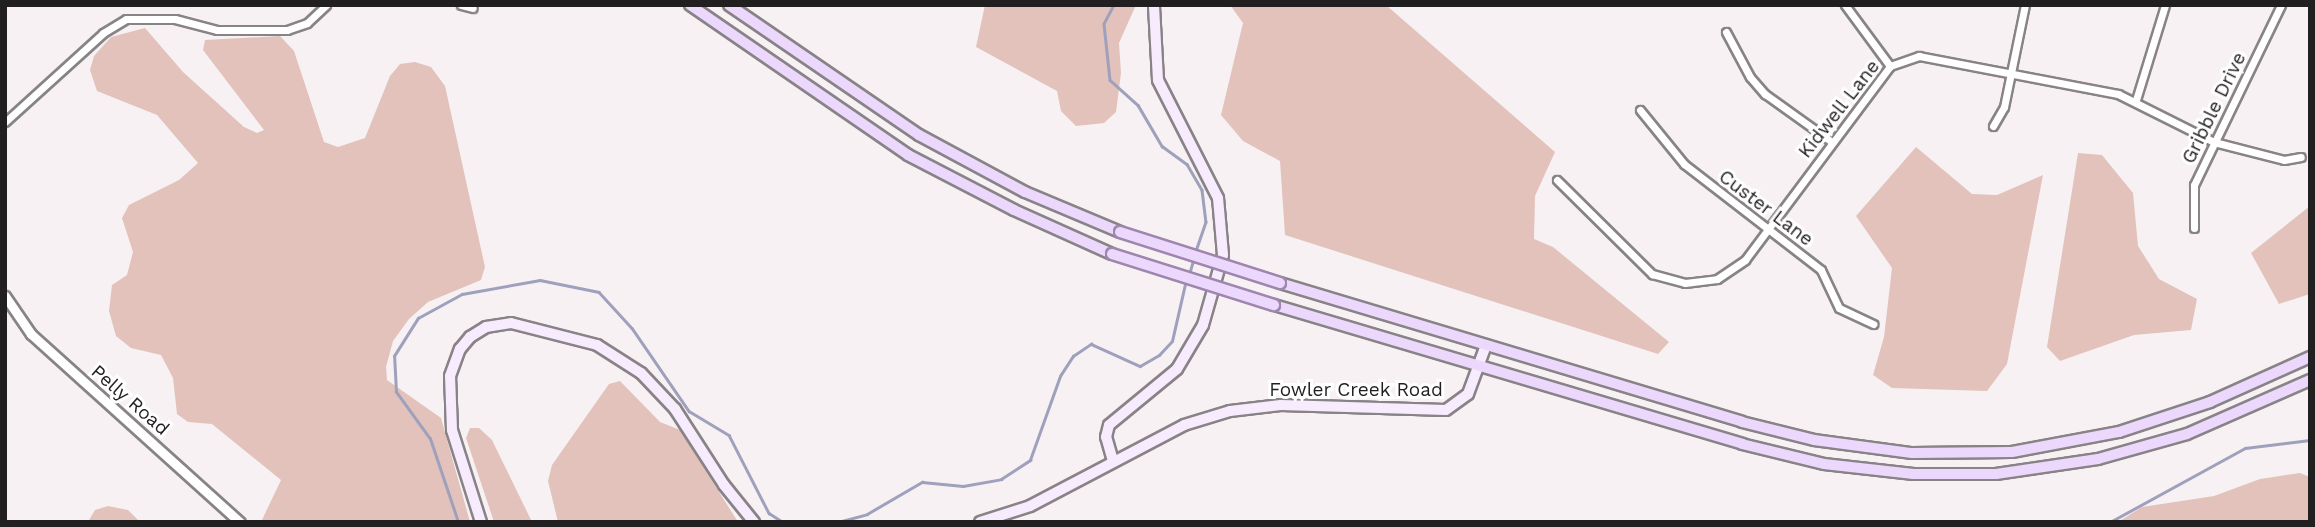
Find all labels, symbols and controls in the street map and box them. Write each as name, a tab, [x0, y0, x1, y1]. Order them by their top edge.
street label: Gribble Drive	[2177, 49, 2251, 167]
street label: Kidwell Lane	[1793, 55, 1885, 163]
street label: Custer Lane	[1714, 165, 1818, 251]
street label: Pelly Road	[86, 360, 174, 440]
street label: Fowler Creek Road	[1269, 379, 1443, 401]

